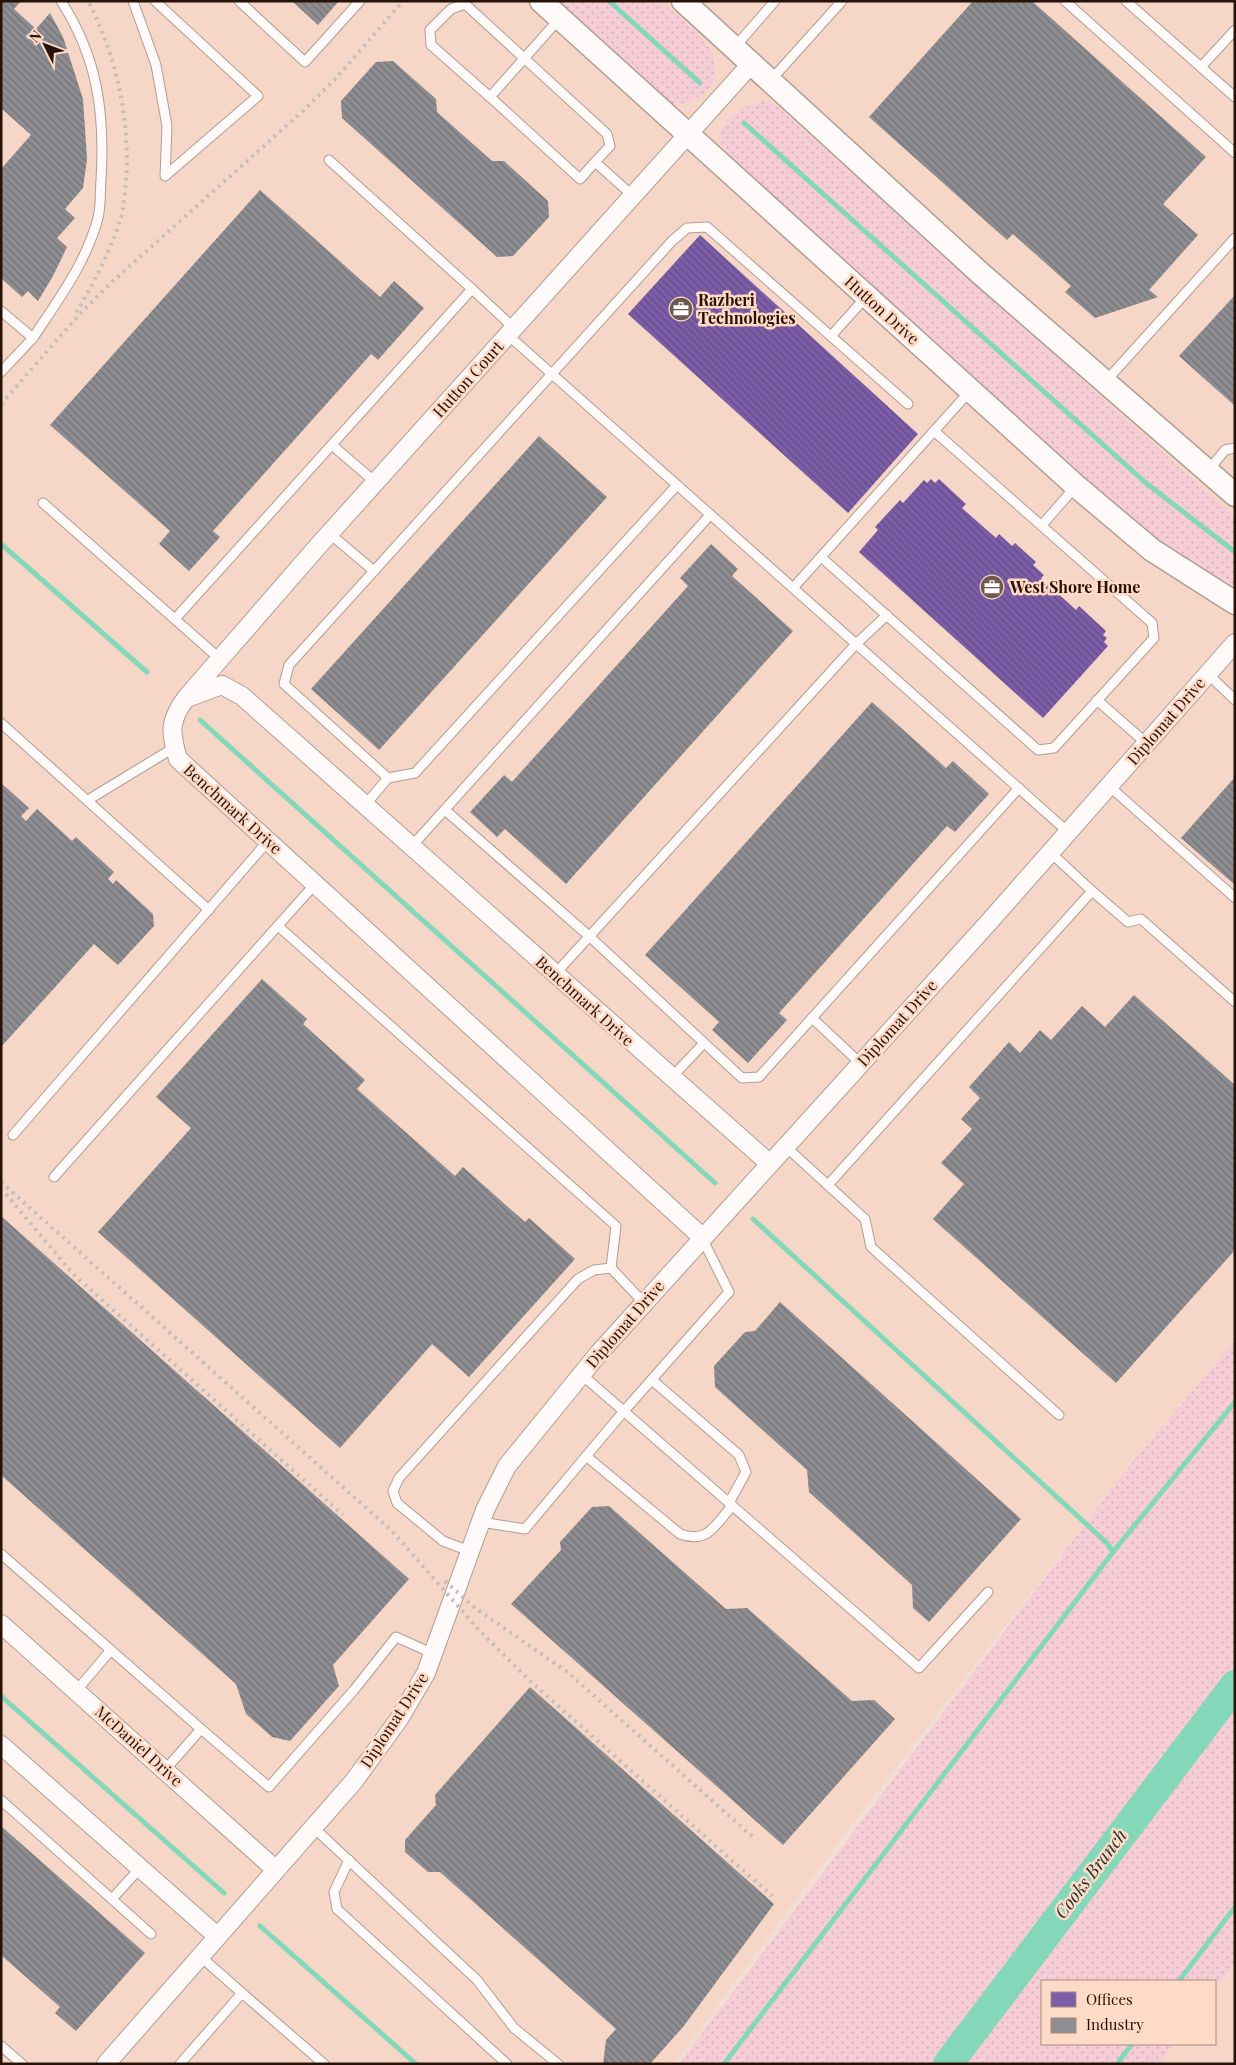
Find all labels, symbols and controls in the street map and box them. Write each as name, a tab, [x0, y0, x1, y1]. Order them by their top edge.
north arrow	[20, 20, 70, 70]
text: N	[25, 26, 45, 46]
street label: Hutton Drive	[841, 271, 924, 349]
place label: Razberi Technologies	[698, 289, 796, 328]
office icon: Razberi Technologies	[668, 296, 694, 322]
street label: Hutton Court	[428, 336, 508, 421]
office icon: West Shore Home	[979, 574, 1005, 600]
place label: West Shore Home	[1009, 576, 1140, 597]
street label: Diplomat Drive	[1122, 672, 1209, 769]
street label: Benchmark Drive	[180, 759, 287, 858]
street label: Benchmark Drive	[532, 951, 639, 1050]
street label: Diplomat Drive	[852, 975, 941, 1070]
street label: Diplomat Drive	[581, 1275, 668, 1372]
street label: Diplomat Drive	[355, 1668, 432, 1771]
street label: McDaniel Drive	[91, 1701, 188, 1791]
water label: Cooks Branch	[1049, 1824, 1132, 1923]
legend	[1041, 1980, 1216, 2045]
text: Offices	[1086, 1989, 1133, 2009]
text: Industry	[1086, 2014, 1144, 2034]

